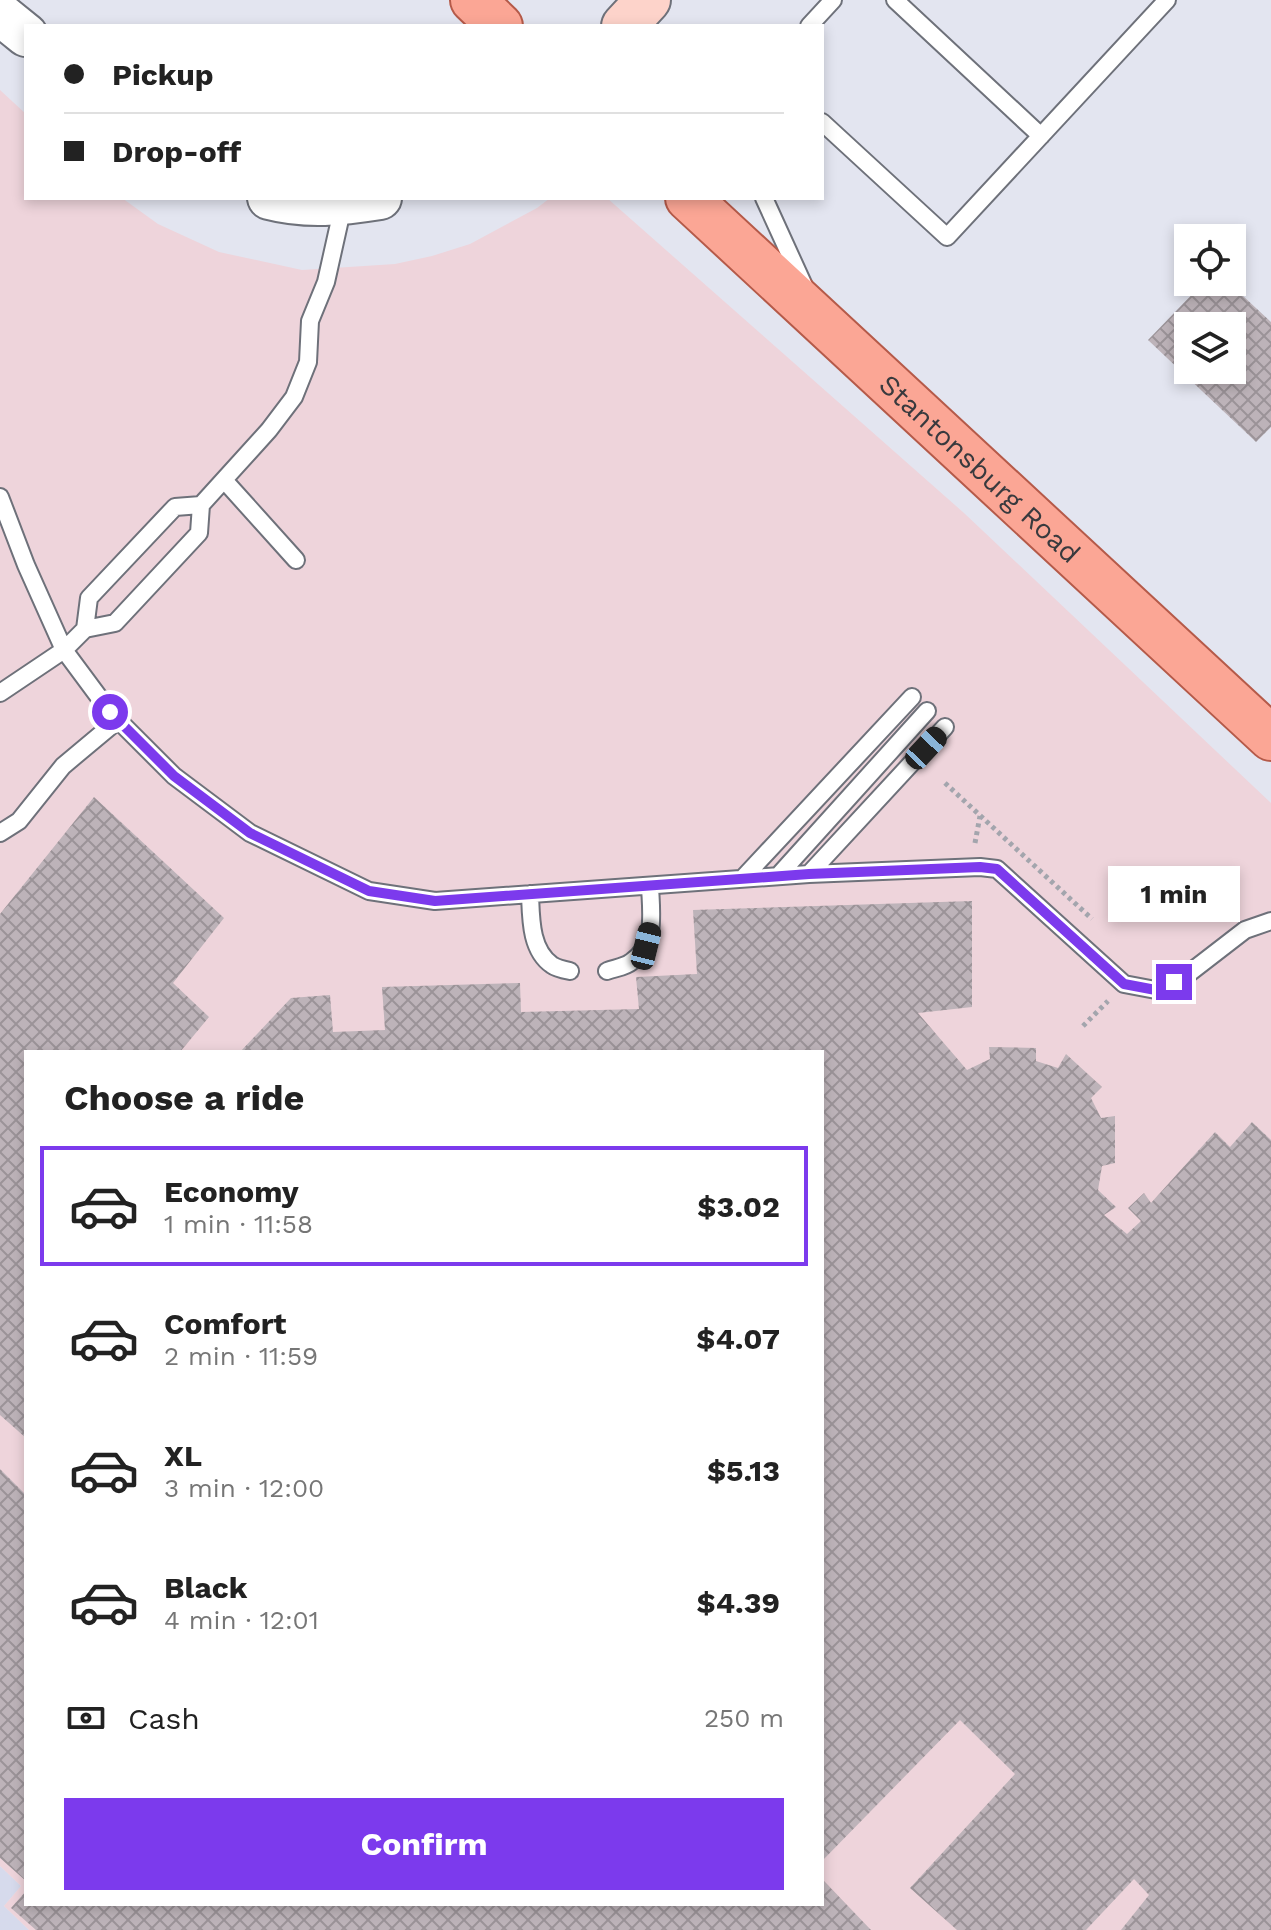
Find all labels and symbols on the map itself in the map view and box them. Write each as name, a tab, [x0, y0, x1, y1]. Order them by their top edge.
street label: Stantonsburg Road	[872, 368, 1087, 570]
route start	[92, 694, 128, 730]
car	[901, 722, 951, 774]
callout: 1 min	[1108, 866, 1240, 922]
car	[629, 920, 663, 972]
route end	[1156, 964, 1192, 1000]

